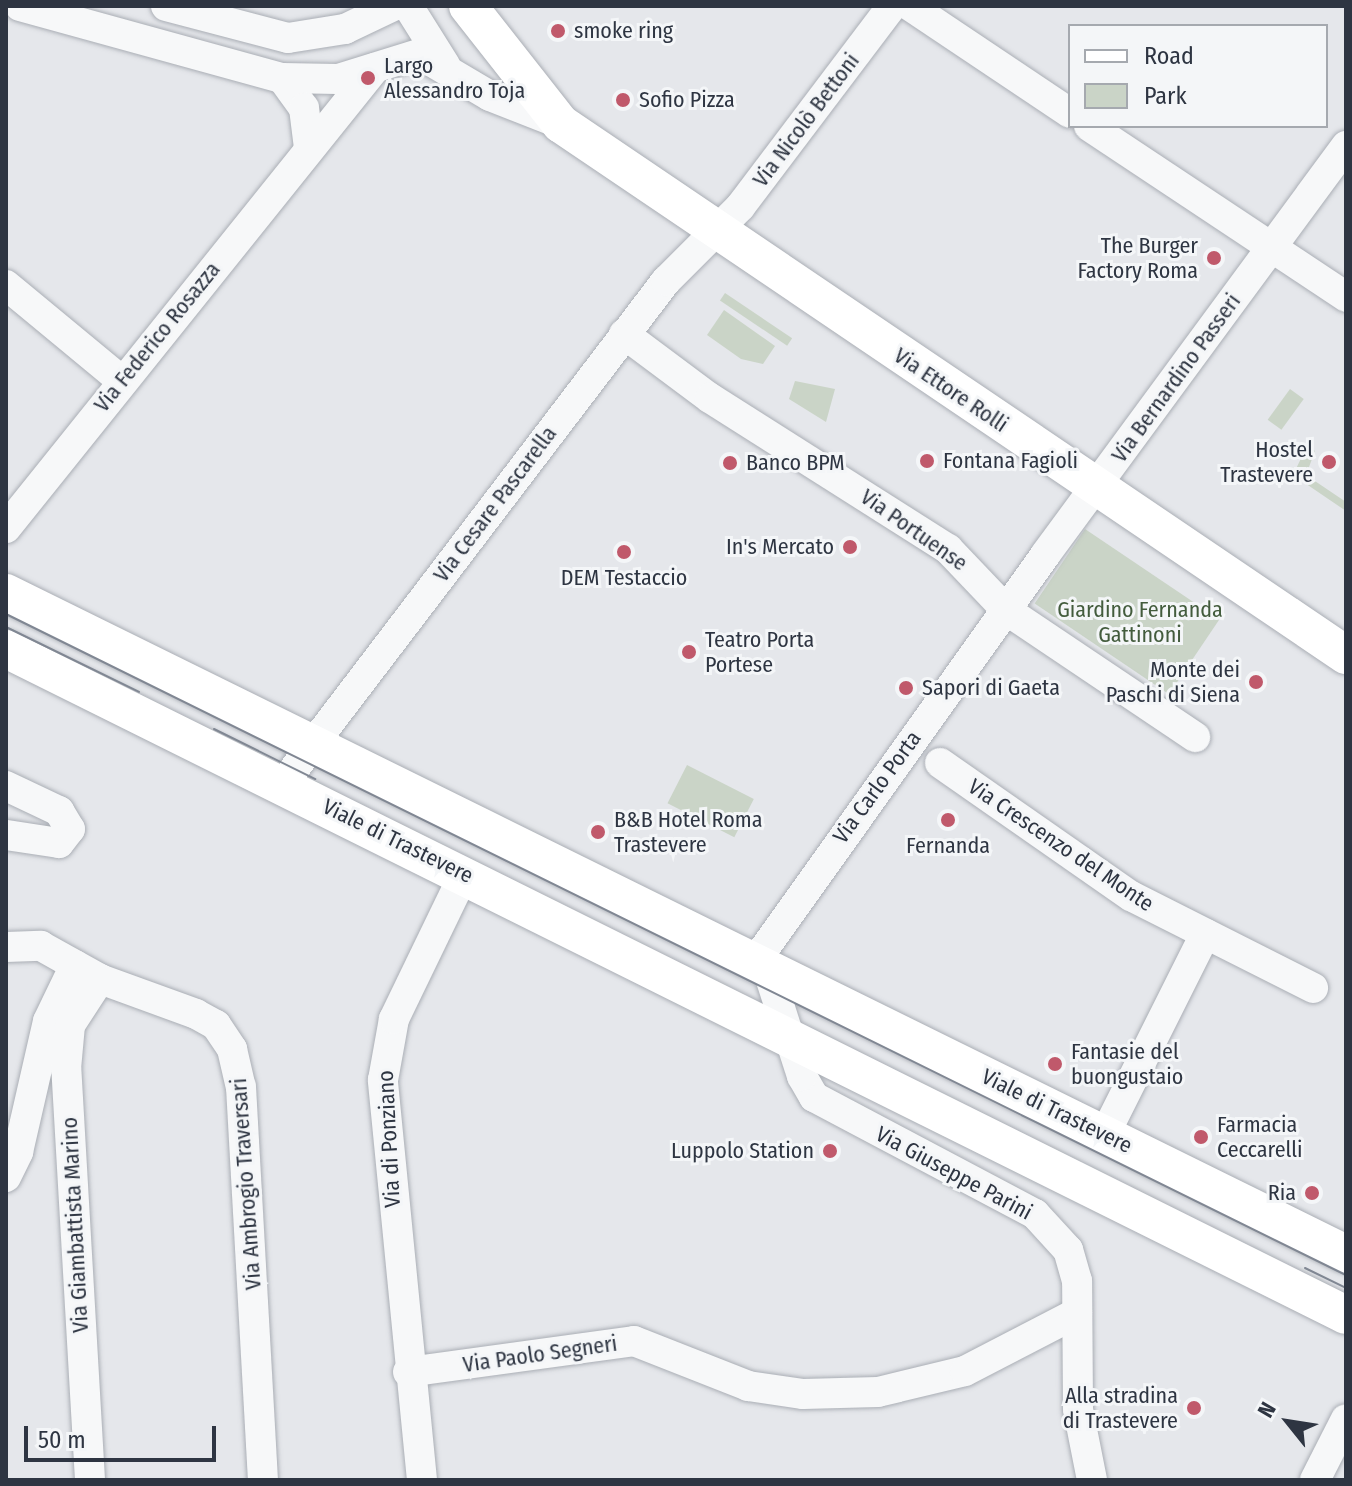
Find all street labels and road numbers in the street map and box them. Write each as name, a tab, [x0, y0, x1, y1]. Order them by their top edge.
street label: Via Nicolò Bettoni	[747, 48, 865, 192]
street label: Via Federico Rosazza	[88, 257, 226, 417]
street label: Via Bernardino Passeri	[1106, 289, 1246, 467]
street label: Via Ettore Rolli	[889, 342, 1013, 438]
street label: Via Cesare Pascarella	[428, 421, 562, 587]
street label: Via Portuense	[856, 484, 972, 576]
street label: Via Carlo Porta	[827, 726, 927, 848]
street label: Via Crescenzo del Monte	[963, 773, 1159, 917]
street label: Viale di Trastevere	[318, 793, 478, 889]
street label: Viale di Trastevere	[977, 1063, 1137, 1159]
street label: Via di Ponziano	[372, 1070, 406, 1208]
street label: Via Ambrogio Traversari	[225, 1077, 267, 1291]
street label: Via Giambattista Marino	[56, 1116, 94, 1334]
street label: Via Giuseppe Parini	[871, 1121, 1037, 1225]
street label: Via Paolo Segneri	[461, 1330, 619, 1378]

